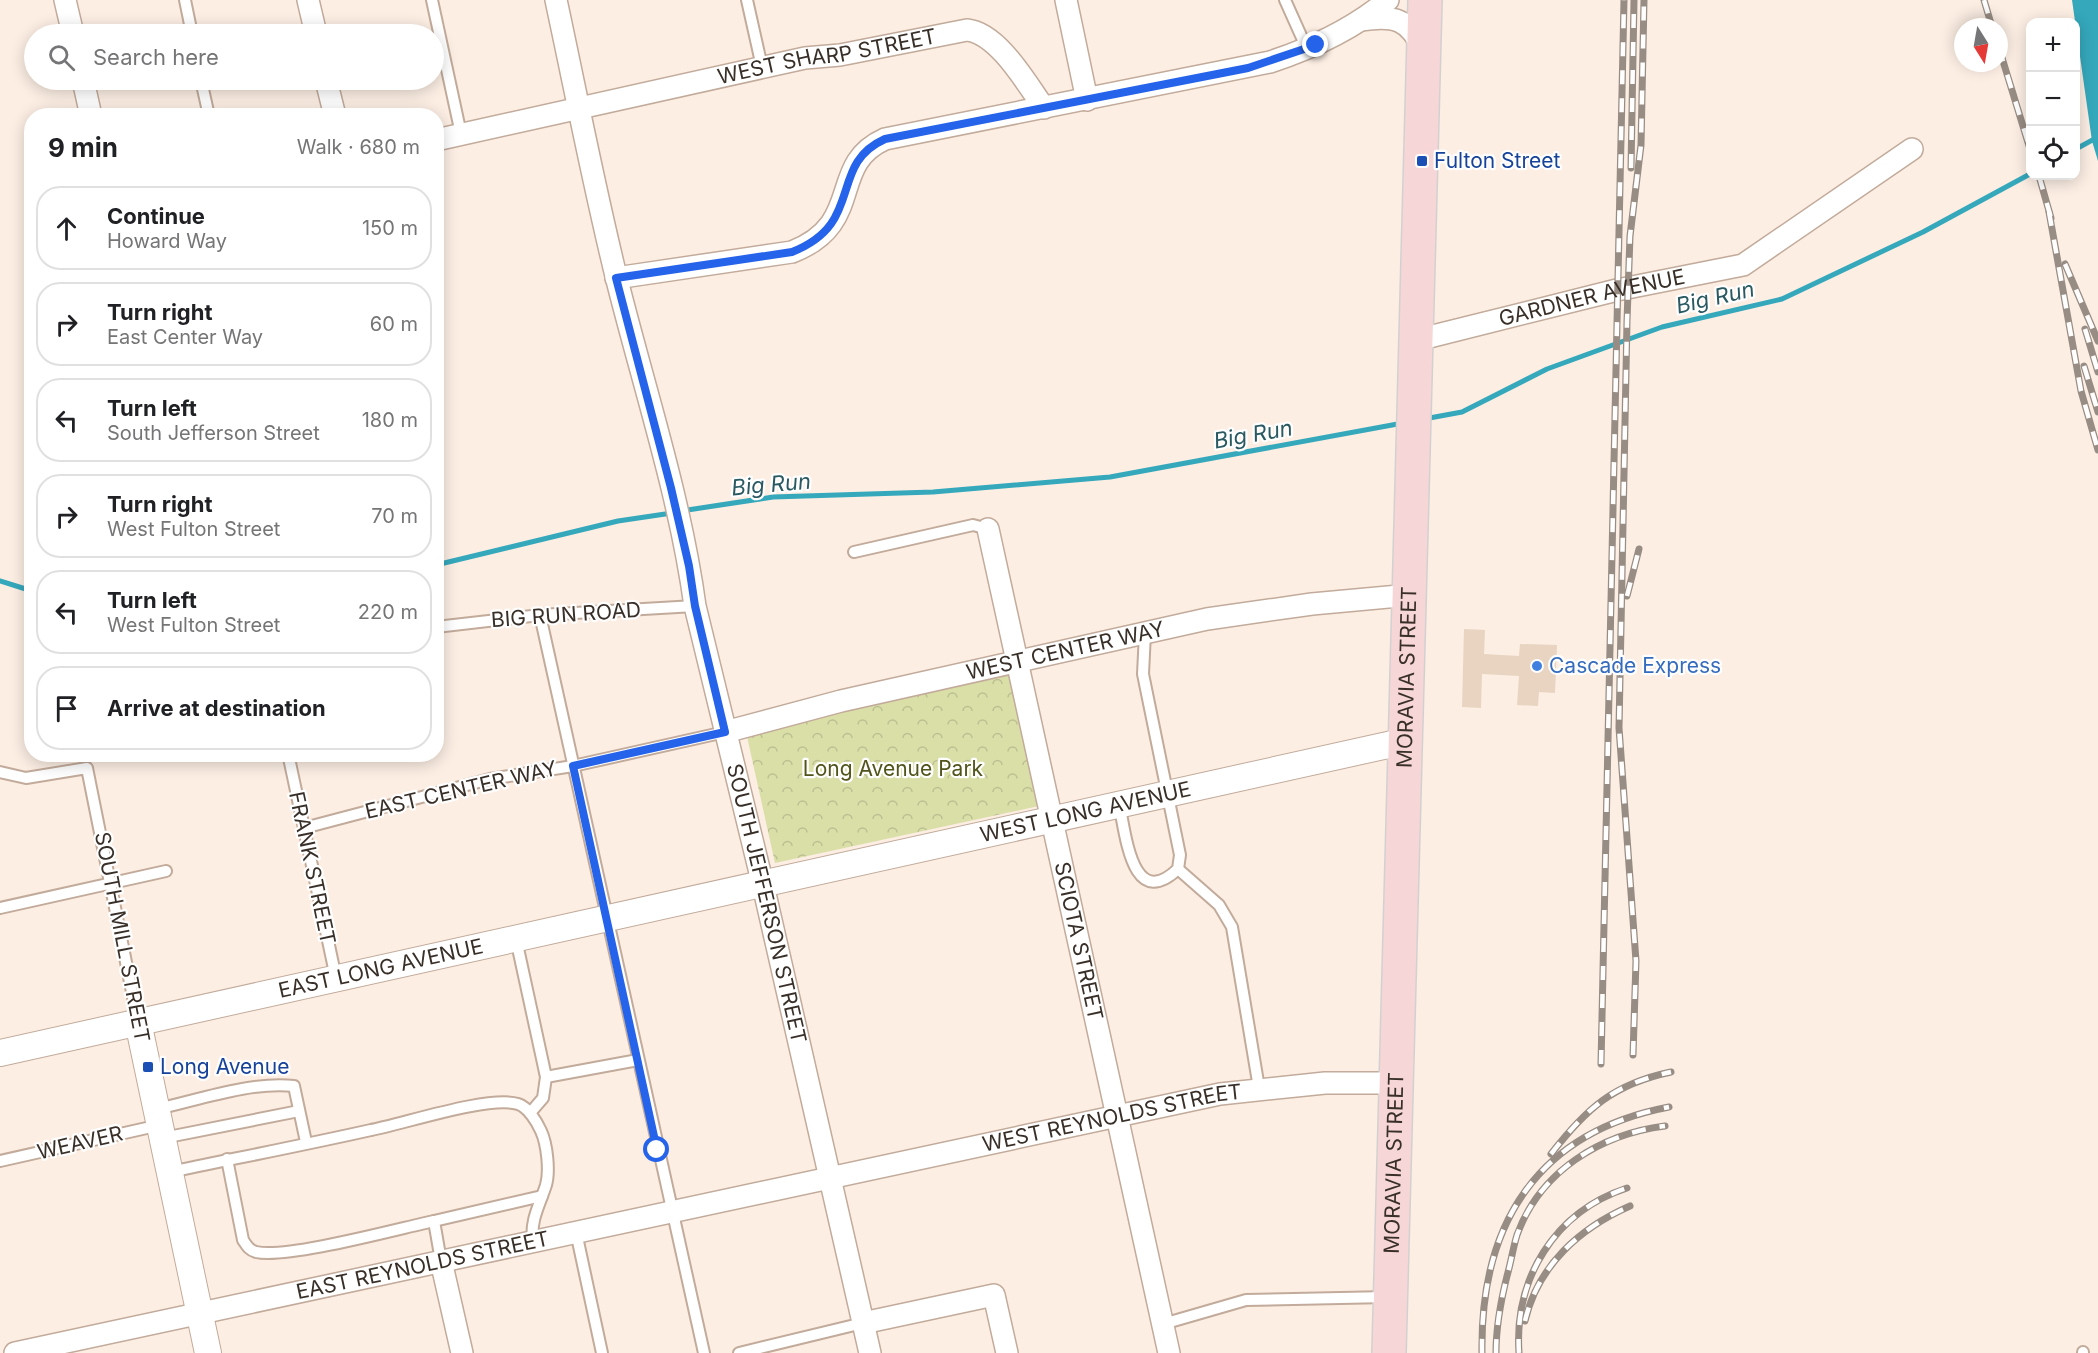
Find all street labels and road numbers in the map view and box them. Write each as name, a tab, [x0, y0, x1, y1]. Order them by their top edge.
street label: WEST SHARP STREET	[715, 23, 938, 89]
street label: GARDNER AVENUE	[1496, 264, 1687, 331]
street label: MORAVIA STREET	[1392, 586, 1421, 768]
street label: BIG RUN ROAD	[490, 597, 642, 632]
street label: WEST CENTER WAY	[964, 616, 1167, 685]
street label: EAST CENTER WAY	[363, 755, 559, 824]
street label: SOUTH JEFFERSON STREET	[722, 761, 812, 1046]
street label: WEST LONG AVENUE	[978, 776, 1193, 847]
street label: FRANK STREET	[284, 789, 341, 947]
street label: SOUTH MILL STREET	[90, 830, 155, 1044]
street label: SCIOTA STREET	[1049, 860, 1109, 1023]
street label: EAST LONG AVENUE	[276, 933, 485, 1003]
street label: MORAVIA STREET	[1379, 1072, 1408, 1254]
street label: WEST REYNOLDS STREET	[980, 1079, 1243, 1157]
street label: WEAVER	[35, 1121, 125, 1164]
street label: EAST REYNOLDS STREET	[294, 1226, 551, 1304]

